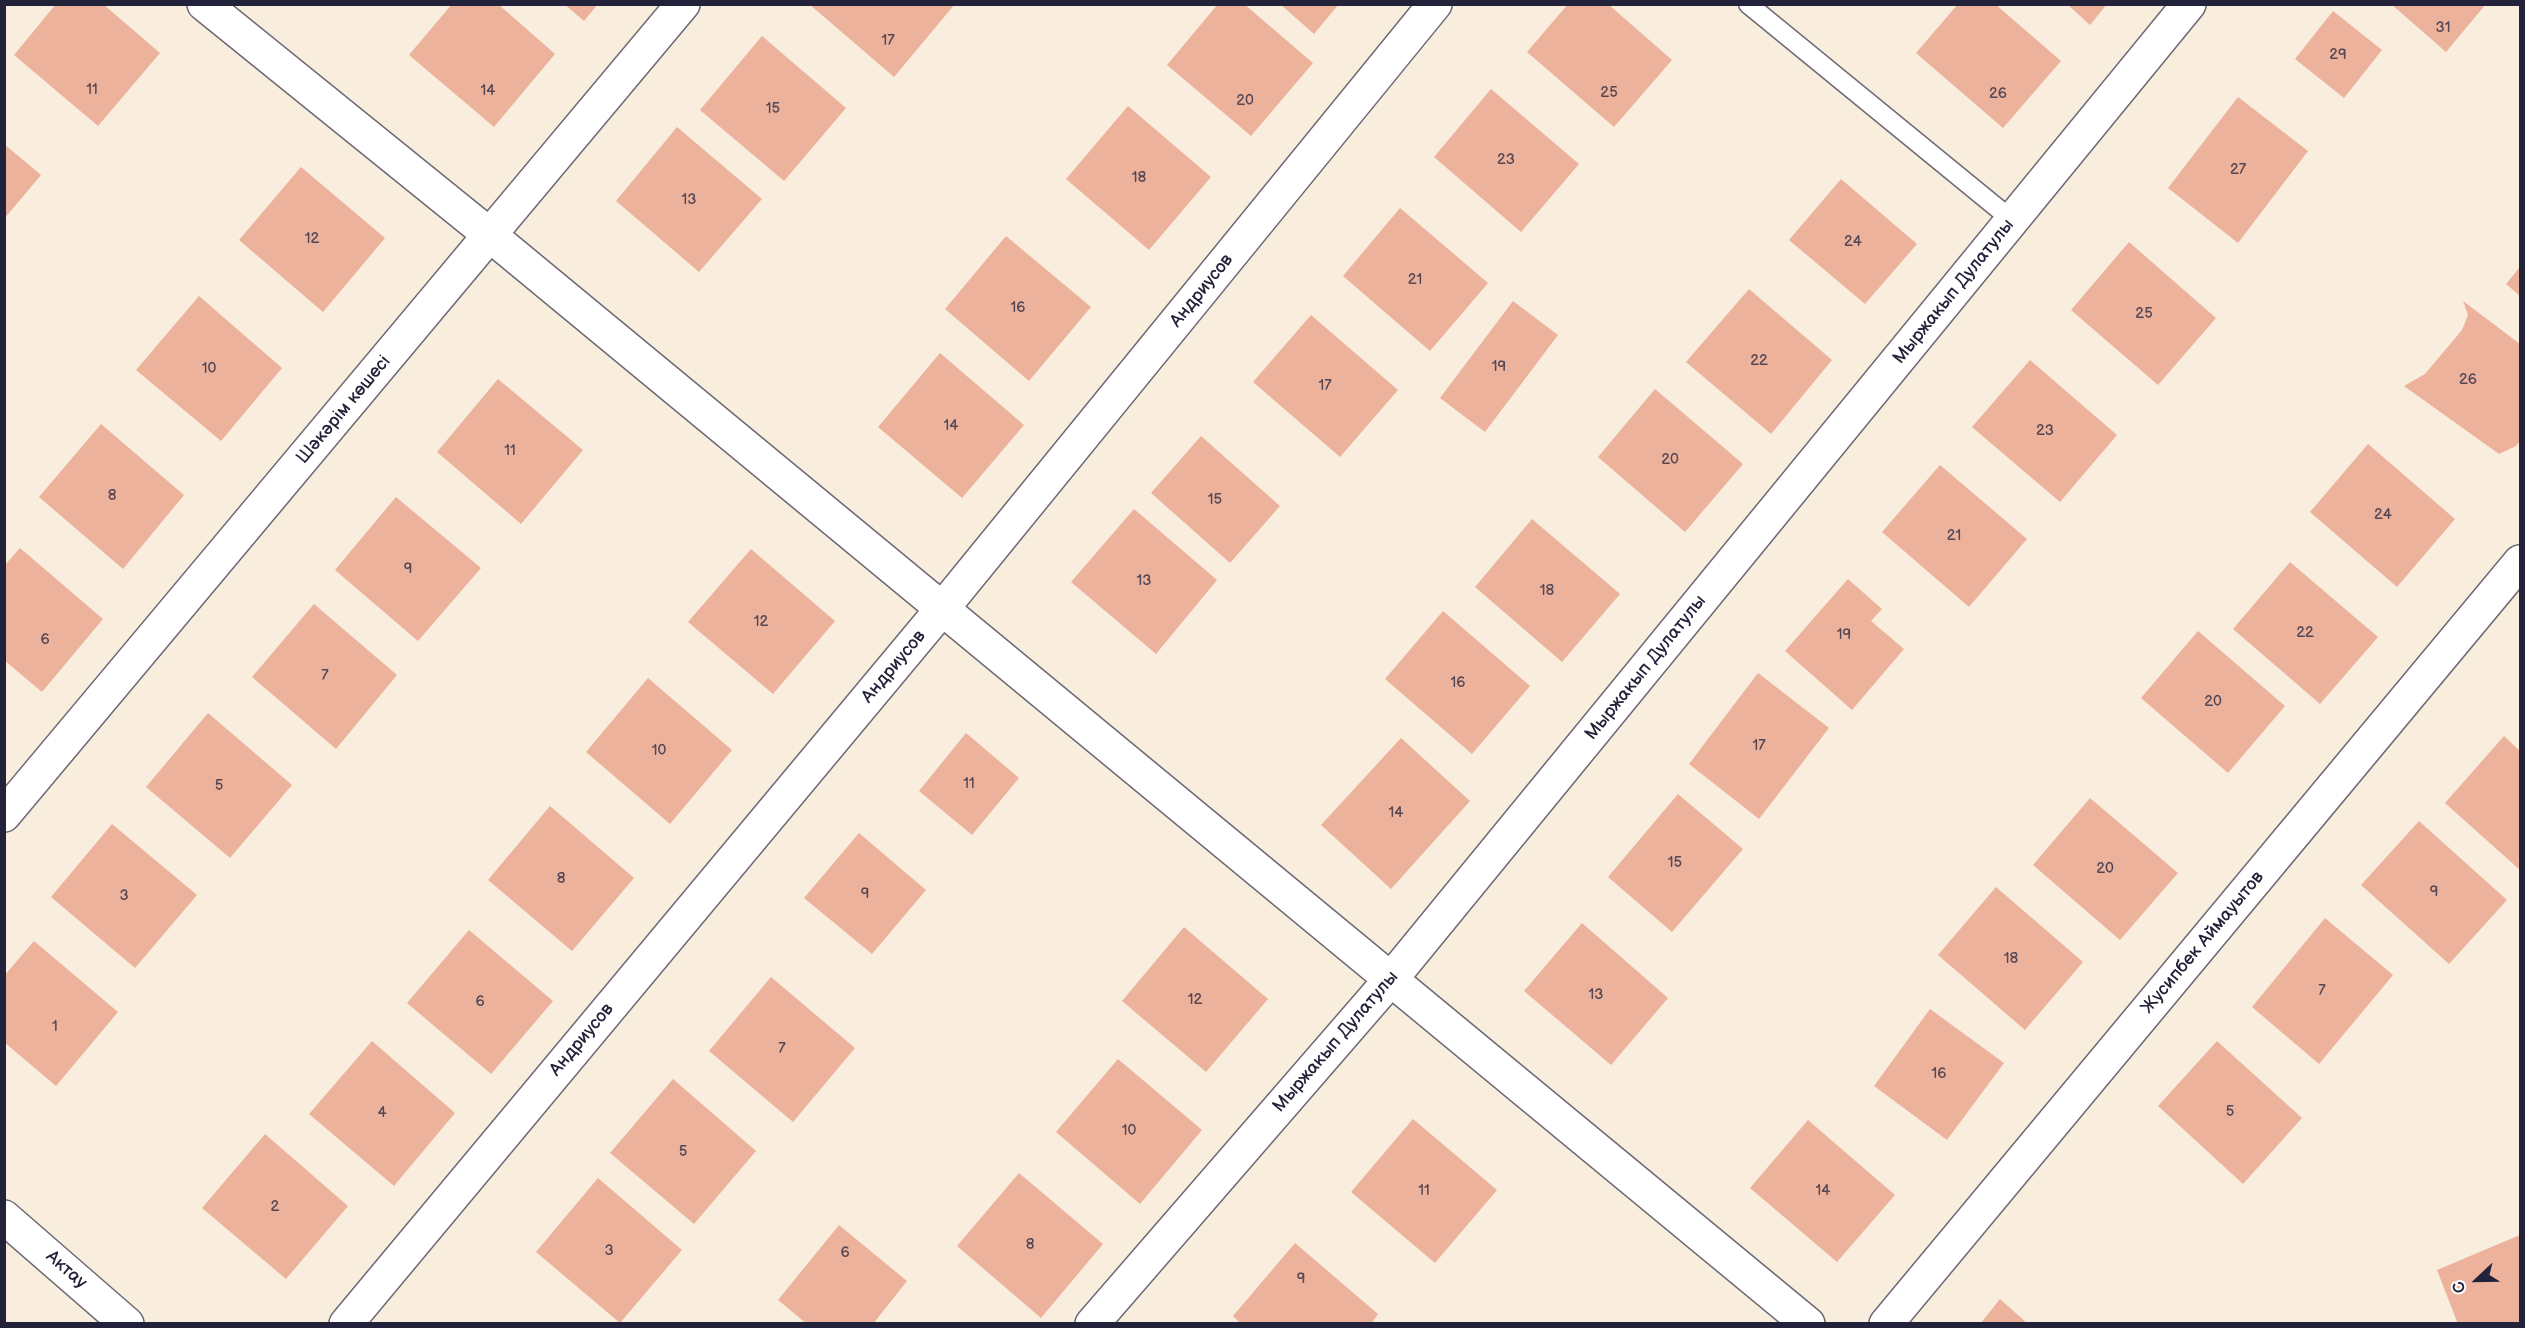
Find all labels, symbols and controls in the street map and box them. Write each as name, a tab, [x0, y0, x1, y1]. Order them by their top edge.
house number: 31	[2435, 19, 2451, 37]
house number: 17	[881, 32, 895, 50]
house number: 29	[2329, 46, 2347, 64]
house number: 11	[86, 81, 98, 99]
house number: 14	[481, 82, 495, 100]
house number: 25	[1600, 84, 1618, 102]
house number: 26	[1989, 85, 2007, 103]
house number: 20	[1236, 92, 1254, 110]
house number: 15	[766, 100, 780, 118]
house number: 23	[1497, 151, 1515, 169]
house number: 27	[2230, 161, 2246, 179]
house number: 18	[1132, 169, 1146, 187]
house number: 13	[681, 191, 697, 209]
street label: Мыржакып Дулатулы	[1889, 215, 2019, 369]
house number: 12	[305, 230, 319, 248]
house number: 24	[1844, 233, 1862, 251]
street label: Андриусов	[1166, 250, 1238, 332]
house number: 21	[1408, 271, 1422, 289]
house number: 16	[1011, 299, 1025, 317]
house number: 25	[2135, 305, 2153, 323]
street label: Шәкәрім көшесі	[292, 351, 396, 469]
house number: 22	[1750, 352, 1768, 370]
house number: 19	[1492, 358, 1506, 376]
house number: 10	[202, 360, 216, 378]
house number: 26	[2459, 371, 2477, 389]
house number: 17	[1318, 377, 1332, 395]
house number: 14	[944, 417, 958, 435]
house number: 23	[2036, 422, 2054, 440]
house number: 11	[504, 442, 516, 460]
house number: 20	[1661, 451, 1679, 469]
house number: 8	[108, 487, 116, 505]
house number: 15	[1208, 491, 1222, 509]
house number: 24	[2374, 506, 2392, 524]
house number: 21	[1947, 527, 1961, 545]
house number: 9	[404, 560, 412, 578]
house number: 13	[1136, 572, 1152, 590]
house number: 18	[1540, 582, 1554, 600]
street label: Мыржакып Дулатулы	[1581, 591, 1711, 745]
house number: 12	[754, 613, 768, 631]
house number: 22	[2296, 624, 2314, 642]
street label: Андриусов	[857, 626, 931, 708]
house number: 19	[1837, 626, 1851, 644]
house number: 6	[40, 631, 50, 649]
house number: 7	[321, 667, 329, 685]
house number: 16	[1451, 674, 1465, 692]
house number: 20	[2204, 693, 2222, 711]
house number: 17	[1752, 737, 1766, 755]
house number: 10	[652, 742, 666, 760]
house number: 11	[963, 775, 975, 793]
house number: 5	[215, 777, 223, 795]
house number: 14	[1389, 804, 1403, 822]
house number: 15	[1668, 854, 1682, 872]
house number: 20	[2096, 860, 2114, 878]
street label: Жусипбек Аймауытов	[2137, 867, 2269, 1019]
house number: 8	[557, 870, 565, 888]
house number: 9	[2430, 883, 2438, 901]
house number: 9	[861, 885, 869, 903]
house number: 3	[119, 887, 129, 905]
house number: 18	[2004, 950, 2018, 968]
street label: Мыржакып Дулатулы	[1269, 967, 1403, 1117]
house number: 7	[2318, 982, 2326, 1000]
house number: 13	[1588, 986, 1604, 1004]
house number: 12	[1188, 991, 1202, 1009]
house number: 6	[475, 993, 485, 1011]
street label: Андриусов	[545, 999, 619, 1081]
house number: 1	[52, 1018, 58, 1036]
house number: 7	[778, 1040, 786, 1058]
house number: 16	[1932, 1065, 1946, 1083]
house number: 5	[2226, 1103, 2234, 1121]
house number: 4	[377, 1104, 387, 1122]
house number: 10	[1122, 1122, 1136, 1140]
house number: 5	[679, 1143, 687, 1161]
house number: 11	[1418, 1182, 1430, 1200]
house number: 14	[1816, 1182, 1830, 1200]
house number: 2	[271, 1198, 279, 1216]
house number: 8	[1026, 1236, 1034, 1254]
house number: 3	[604, 1242, 614, 1260]
house number: 6	[840, 1244, 850, 1262]
street label: Актау	[41, 1246, 91, 1294]
north arrow	[2447, 1250, 2507, 1310]
house number: 9	[1297, 1270, 1305, 1288]
text: С	[2449, 1278, 2471, 1296]

